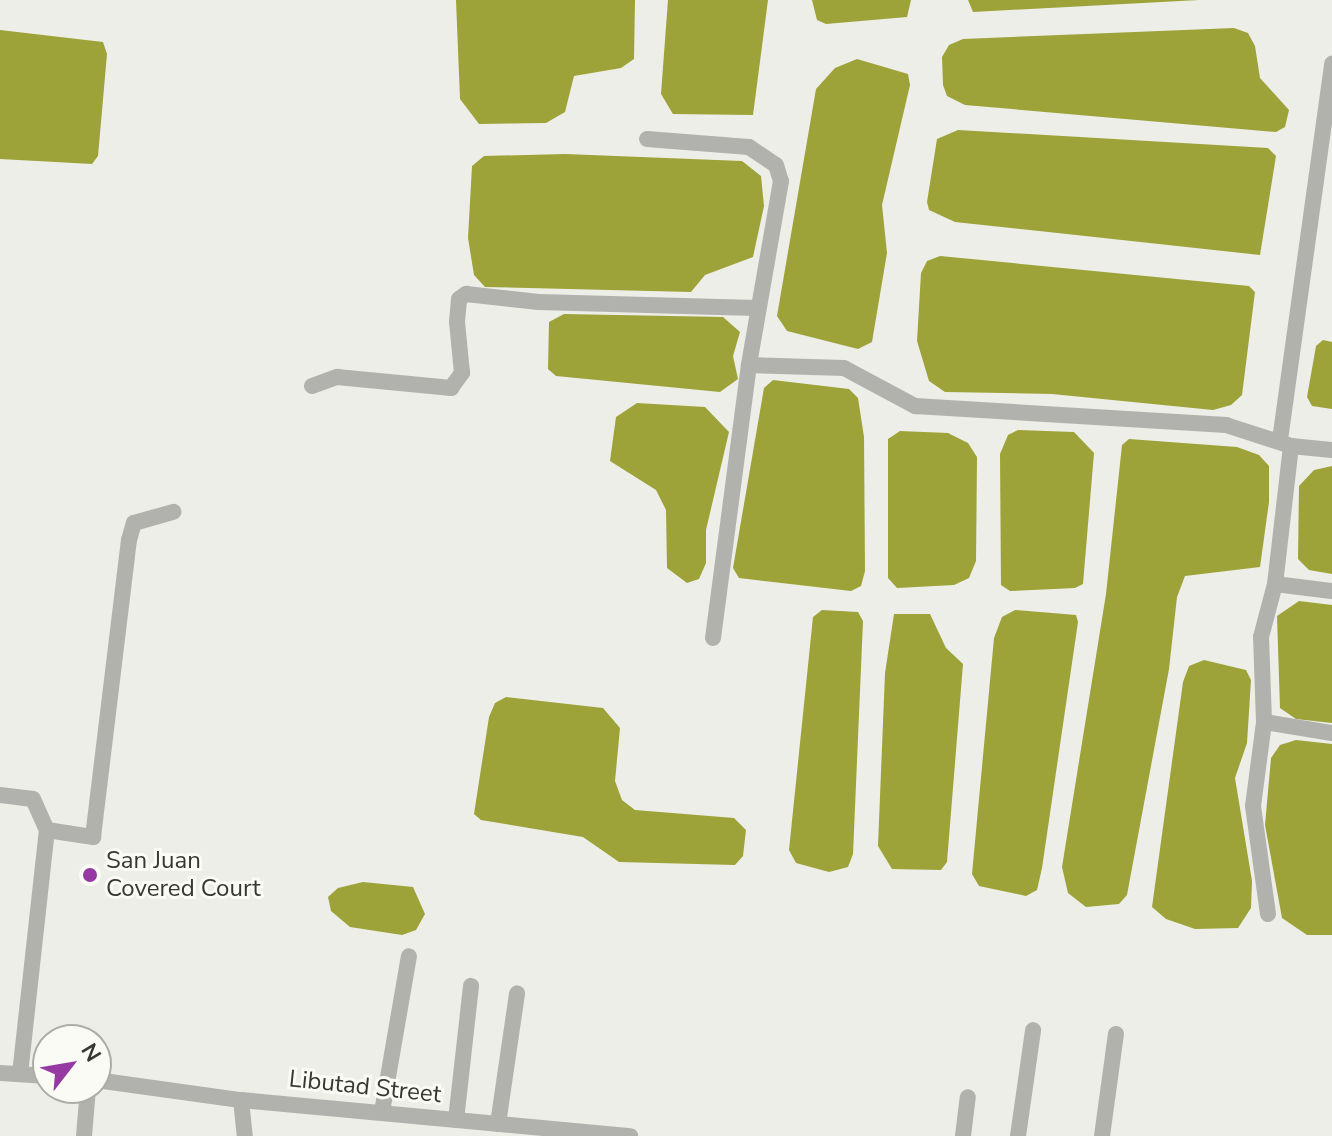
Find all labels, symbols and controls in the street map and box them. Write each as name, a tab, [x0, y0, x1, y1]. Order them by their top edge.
place label: San Juan Covered Court	[106, 847, 261, 903]
marker: San Juan Covered Court	[81, 866, 99, 884]
north arrow	[32, 1024, 112, 1104]
text: N	[74, 1038, 108, 1067]
street label: Libutad Street	[288, 1065, 442, 1109]

